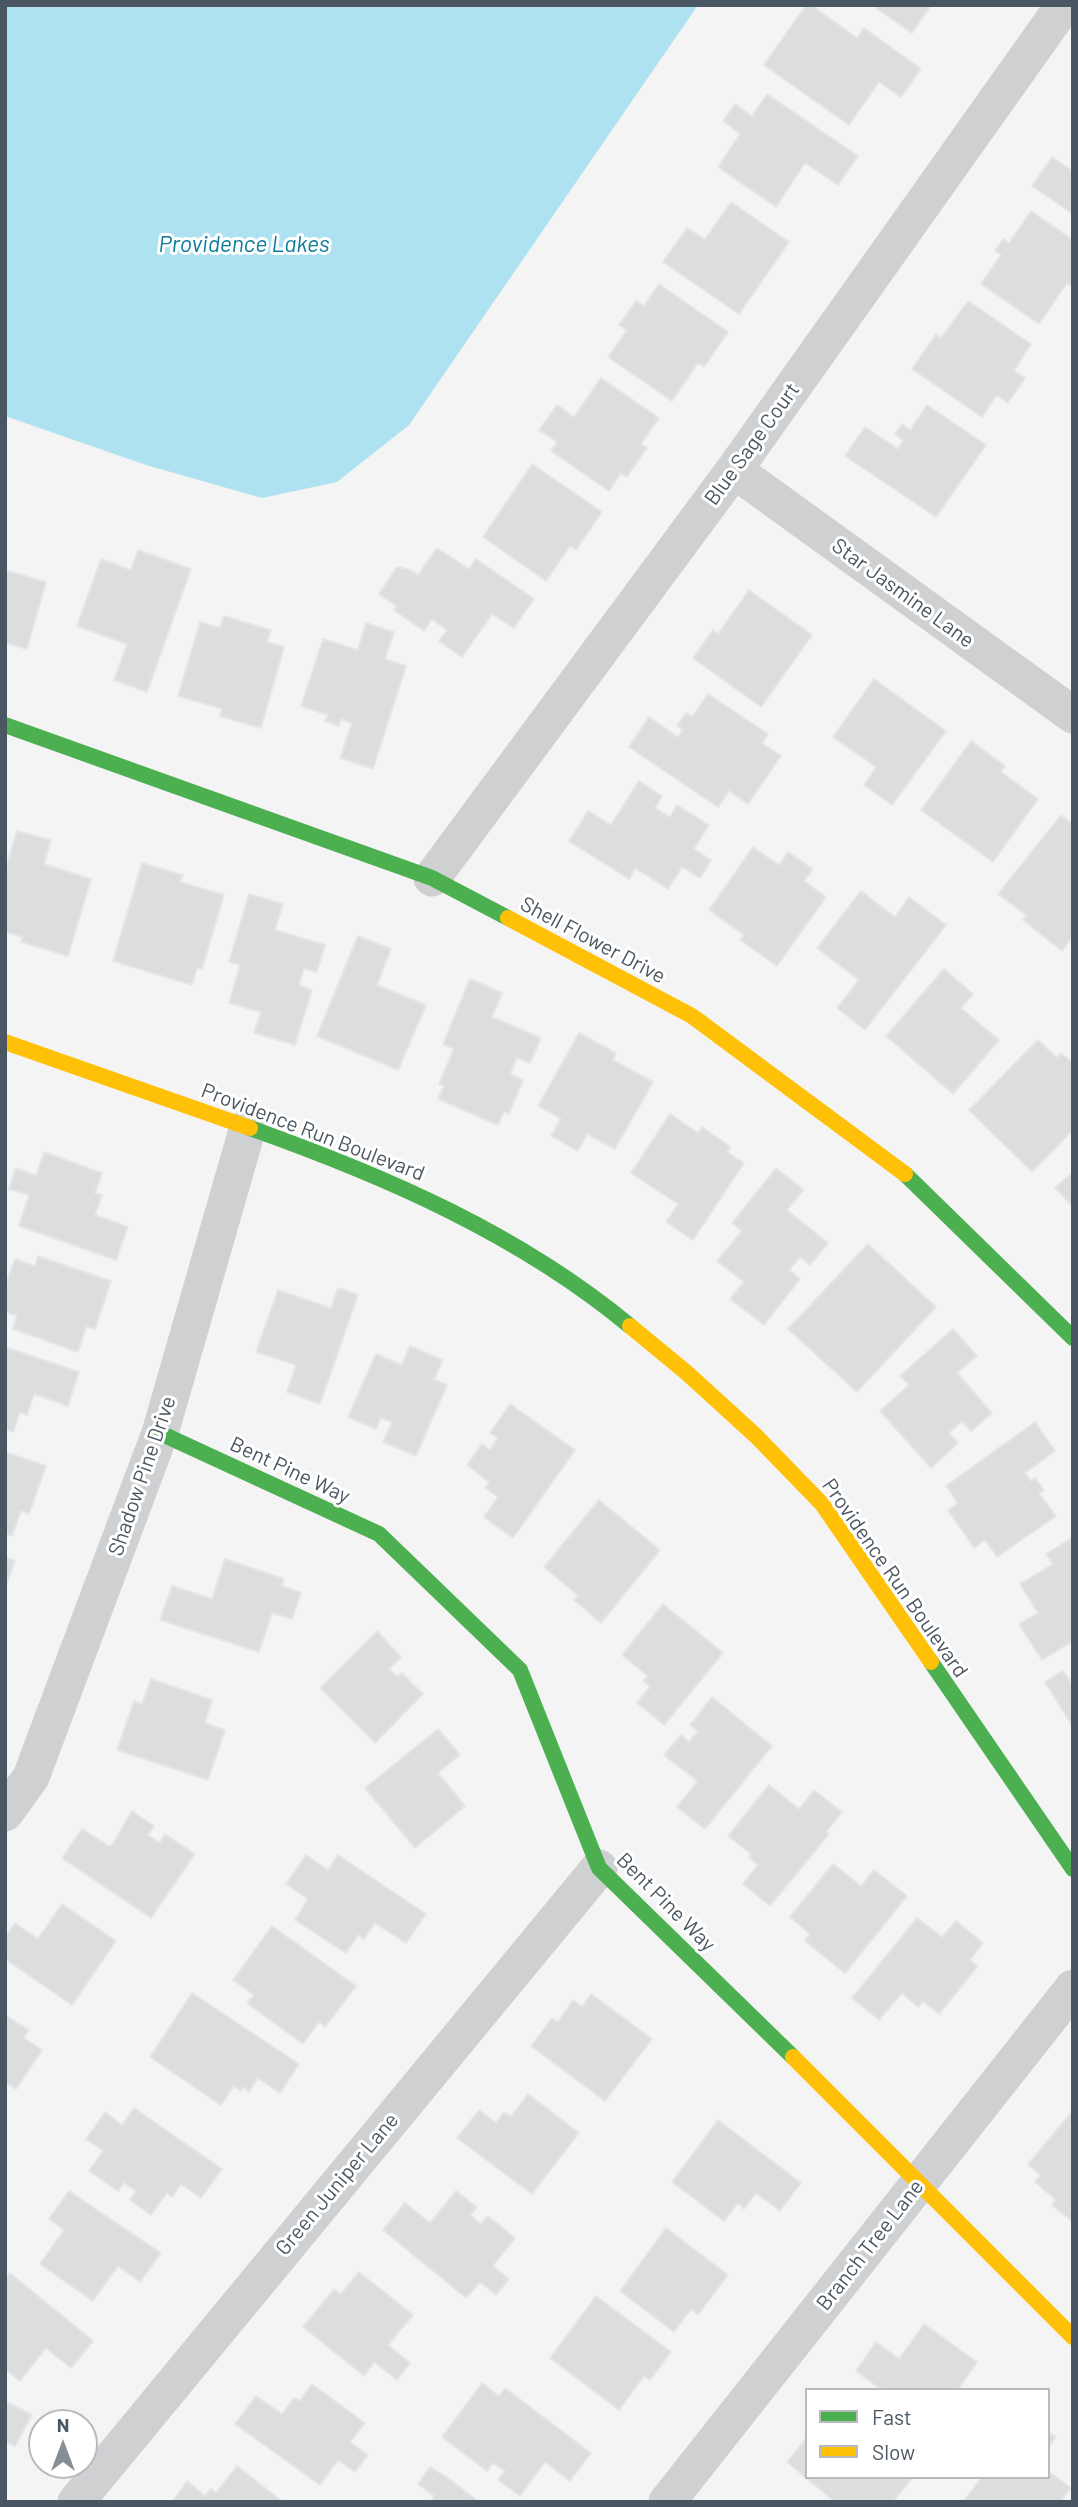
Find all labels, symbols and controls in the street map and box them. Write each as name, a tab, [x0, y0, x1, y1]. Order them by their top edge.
water label: Providence Lakes	[158, 230, 330, 258]
street label: Blue Sage Court	[699, 378, 805, 510]
street label: Star Jasmine Lane	[827, 533, 979, 653]
street label: Shell Flower Drive	[516, 891, 670, 989]
street label: Providence Run Boulevard	[198, 1078, 428, 1186]
street label: Shadow Pine Drive	[103, 1393, 181, 1559]
street label: Bent Pine Way	[226, 1431, 354, 1509]
street label: Providence Run Boulevard	[817, 1474, 973, 1682]
street label: Bent Pine Way	[611, 1847, 721, 1957]
street label: Green Juniper Lane	[270, 2108, 404, 2260]
street label: Branch Tree Lane	[811, 2175, 929, 2315]
legend	[805, 2388, 1050, 2479]
text: Fast	[872, 2404, 912, 2429]
north arrow	[28, 2409, 98, 2479]
text: N	[57, 2413, 69, 2436]
text: Slow	[872, 2439, 915, 2464]

